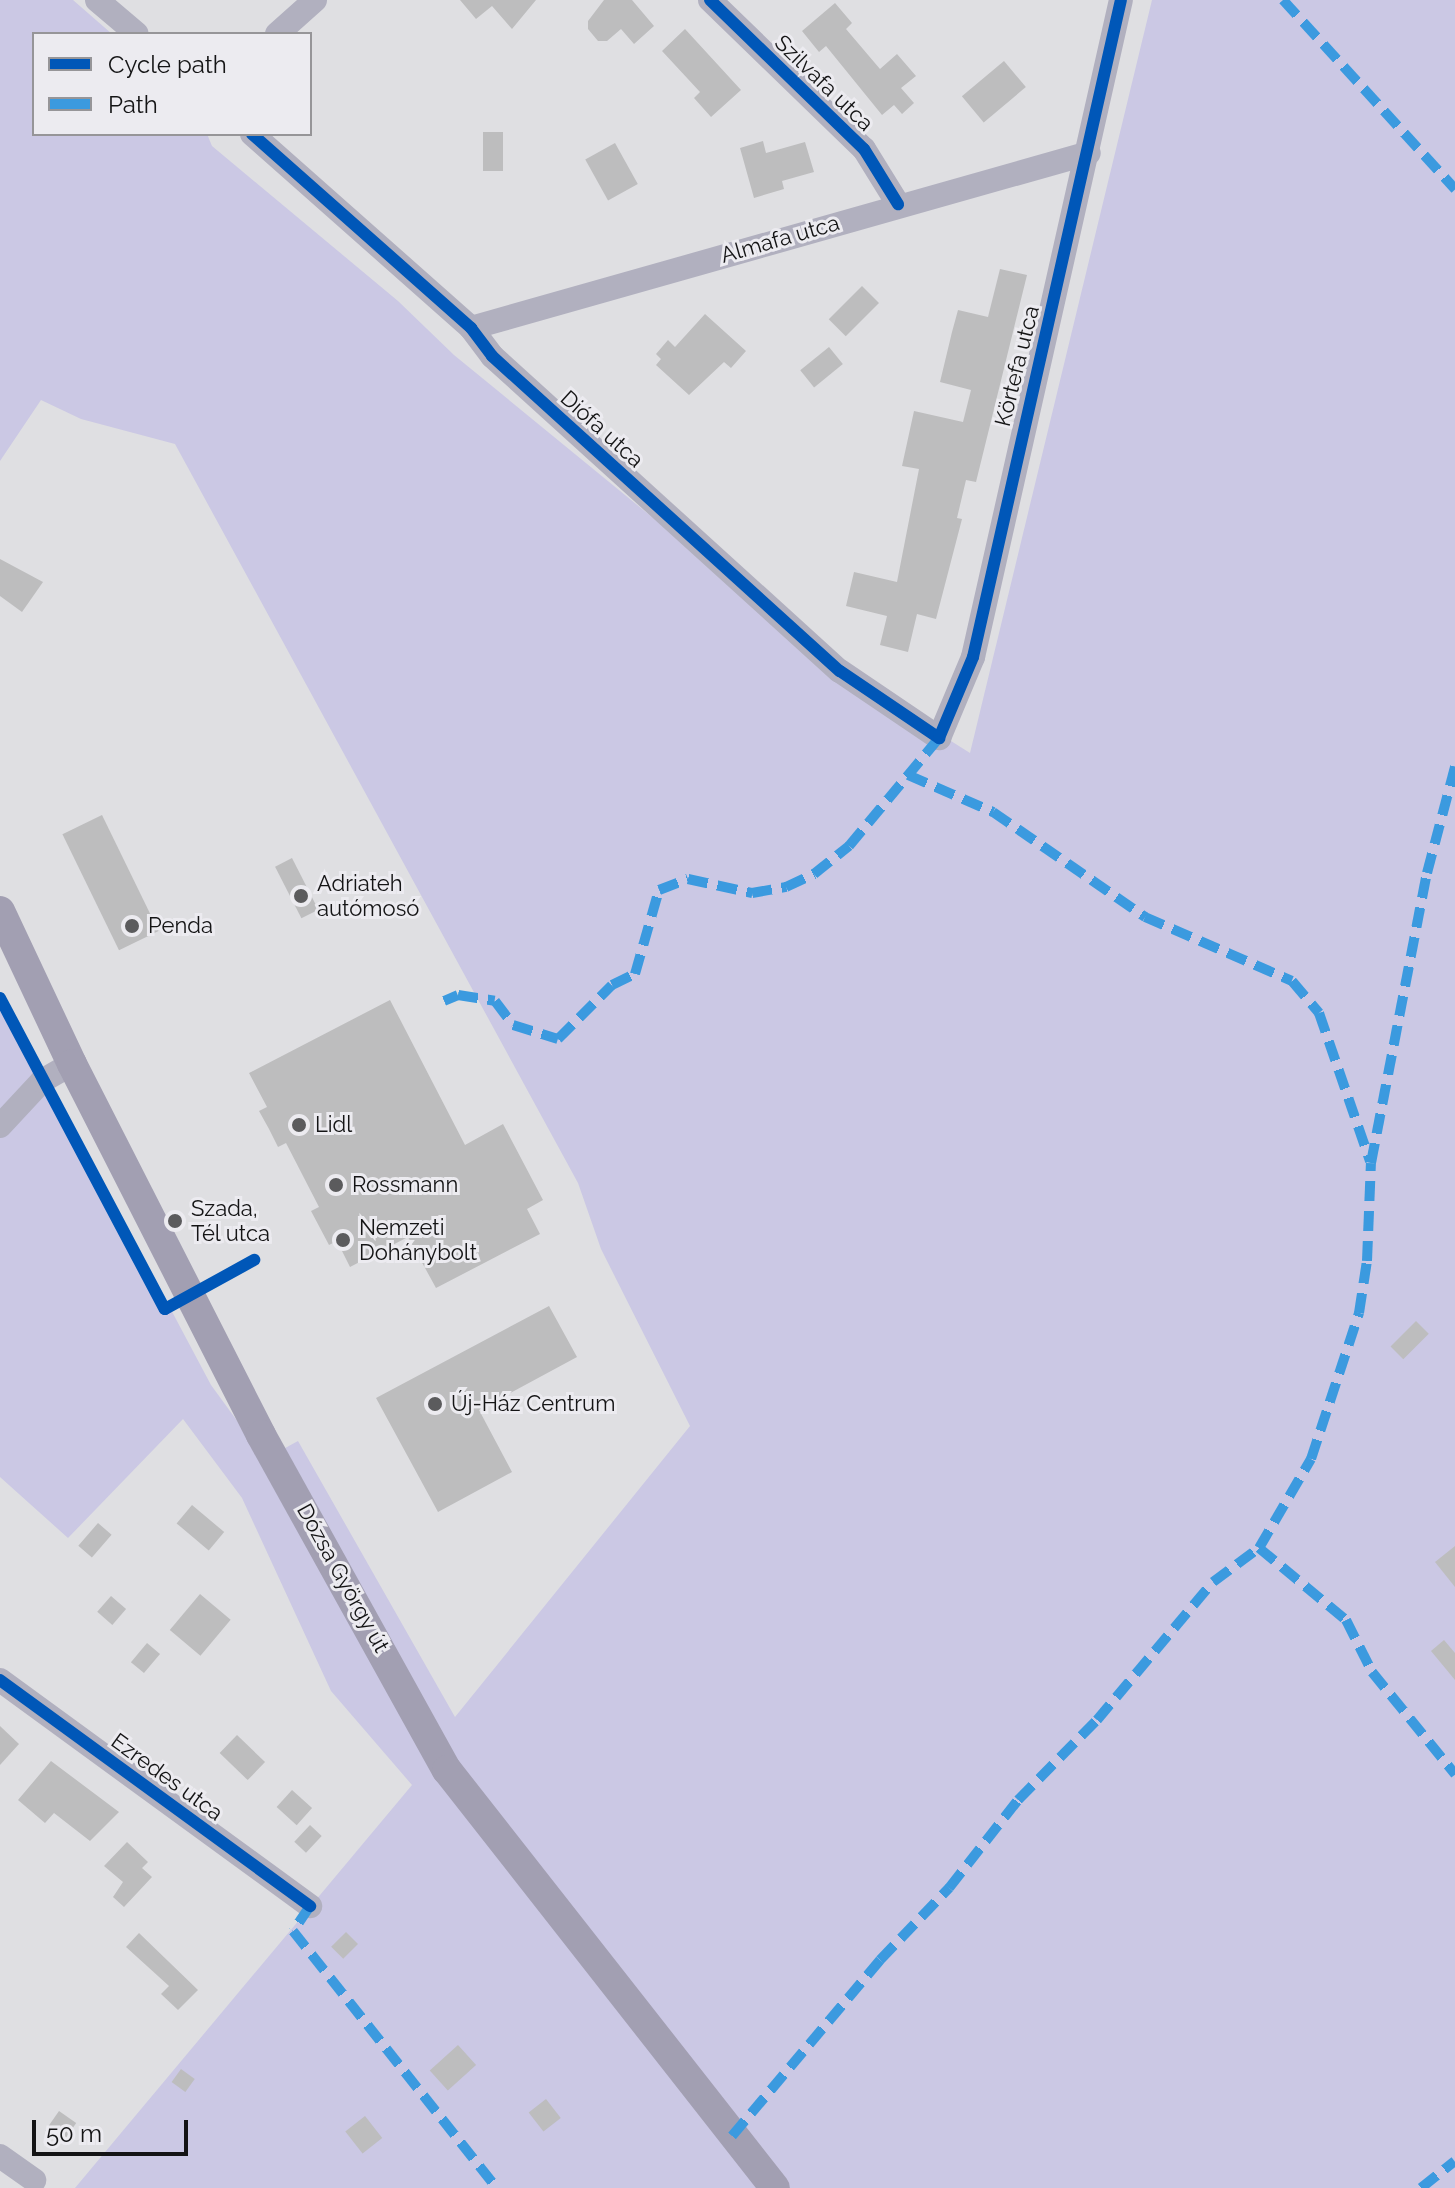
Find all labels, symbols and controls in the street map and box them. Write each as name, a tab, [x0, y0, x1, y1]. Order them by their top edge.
street label: Szilvafa utca	[769, 29, 879, 137]
legend	[32, 32, 312, 136]
text: Cycle path	[108, 50, 227, 79]
text: Path	[108, 90, 158, 119]
street label: Almafa utca	[718, 209, 842, 269]
street label: Körtefa utca	[989, 303, 1045, 429]
street label: Diófa utca	[555, 385, 649, 473]
place label: Adriateh autómosó	[317, 870, 419, 922]
marker: Adriateh autómosó	[292, 887, 310, 905]
place label: Penda	[148, 913, 213, 939]
marker: Penda	[123, 917, 141, 935]
place label: Lidl	[315, 1112, 352, 1138]
marker: Lidl	[290, 1116, 308, 1134]
place label: Rossmann	[352, 1172, 458, 1198]
marker: Rossmann	[327, 1176, 345, 1194]
place label: Szada, Tél utca	[191, 1195, 271, 1246]
marker: Szada, Tél utca	[166, 1212, 184, 1230]
place label: Nemzeti Dohánybolt	[359, 1214, 477, 1266]
marker: Nemzeti Dohánybolt	[334, 1231, 352, 1249]
place label: Új-Ház Centrum	[451, 1391, 615, 1417]
marker: Új-Ház Centrum	[426, 1395, 444, 1413]
street label: Dózsa György út	[291, 1499, 395, 1657]
street label: Ezredes utca	[106, 1728, 228, 1826]
scale bar	[36, 2104, 192, 2154]
text: 50 m	[46, 2119, 102, 2148]

